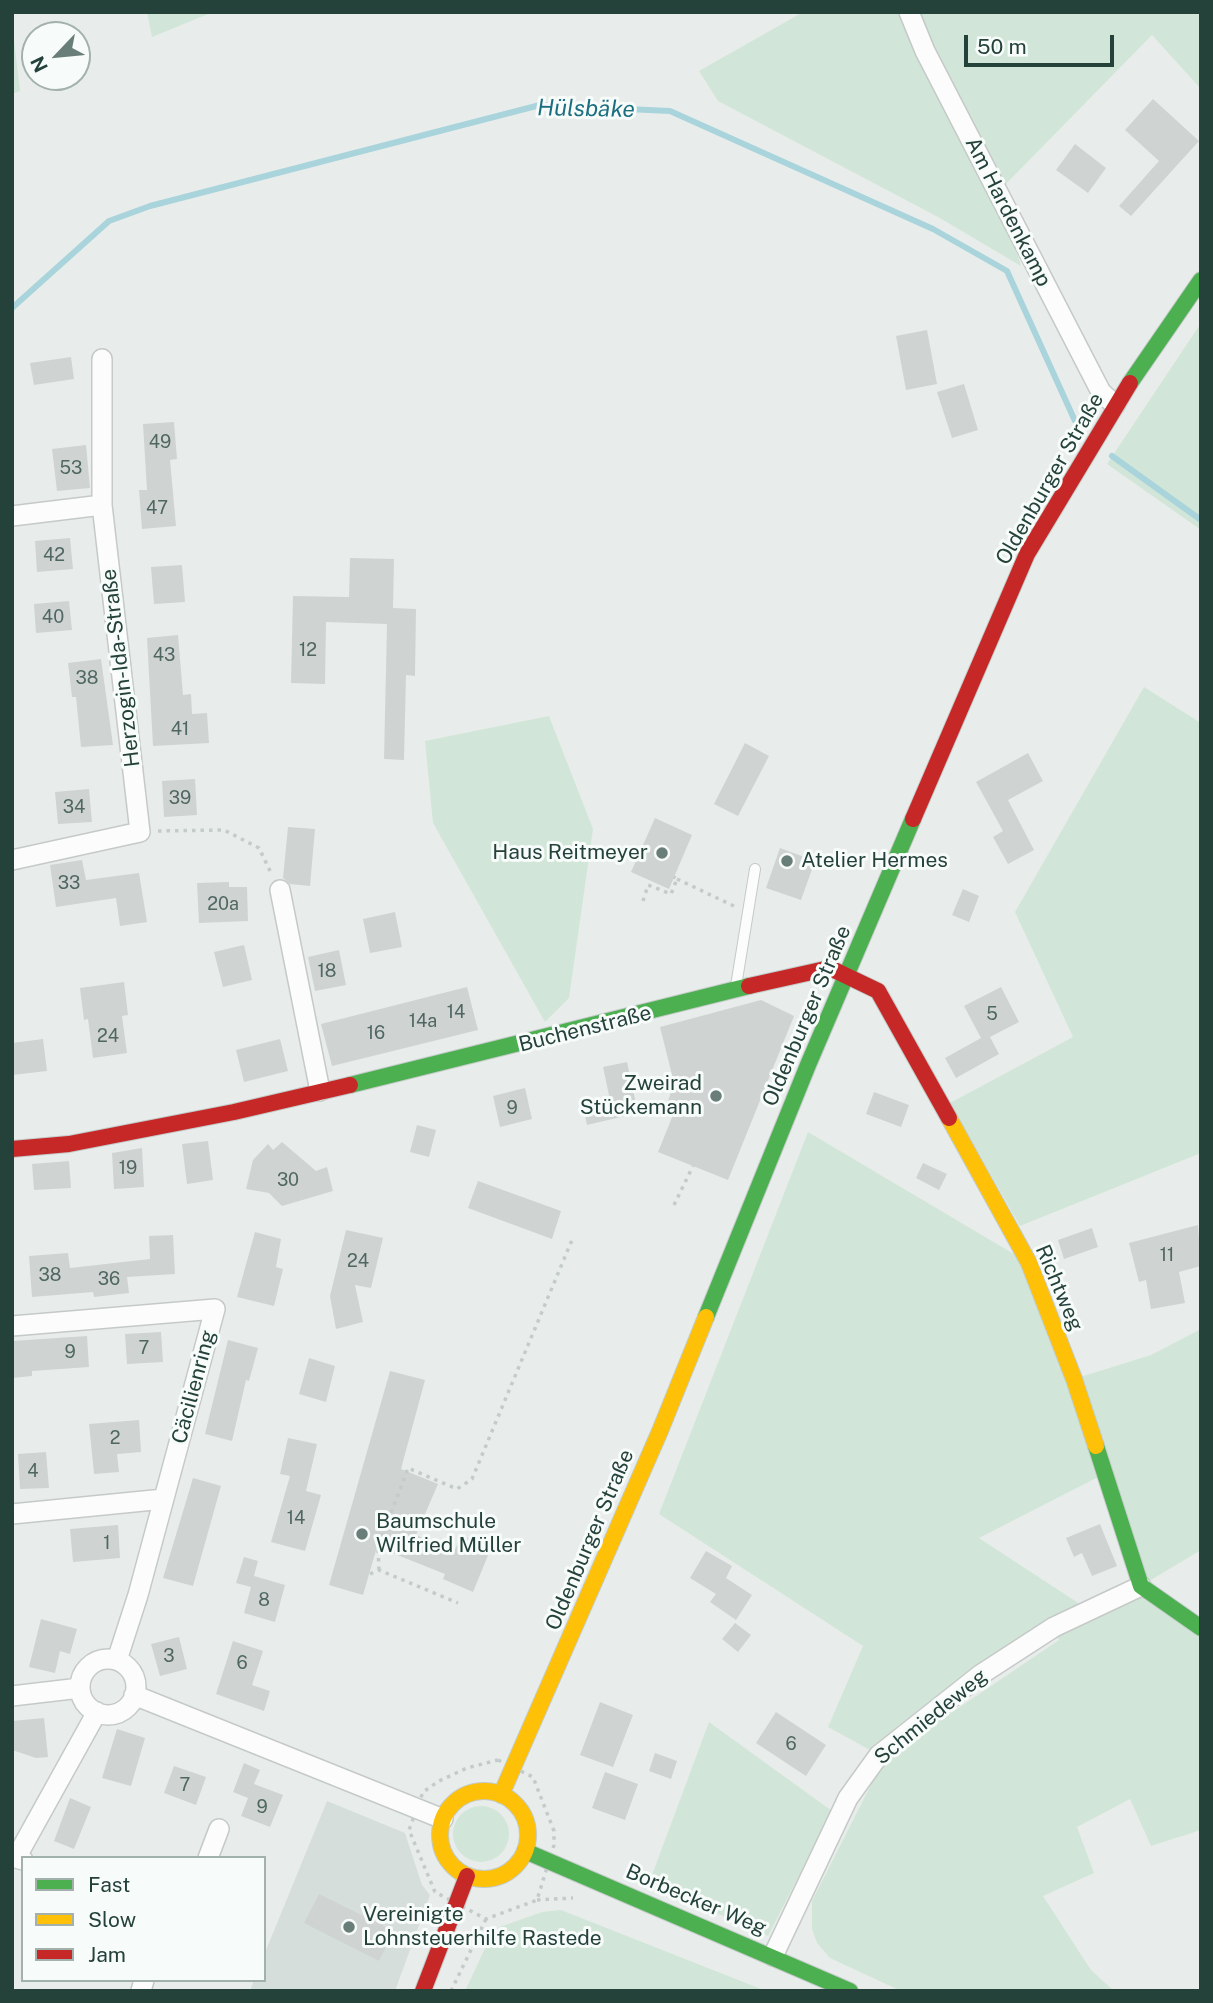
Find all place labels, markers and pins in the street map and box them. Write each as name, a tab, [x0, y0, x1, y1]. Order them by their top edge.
place label: Haus Reitmeyer	[492, 840, 648, 866]
marker: Haus Reitmeyer	[654, 845, 670, 861]
place label: Atelier Hermes	[801, 848, 948, 874]
marker: Atelier Hermes	[779, 853, 795, 869]
place label: Zweirad Stückemann	[580, 1071, 702, 1121]
marker: Zweirad Stückemann	[708, 1088, 724, 1104]
place label: Baumschule Wilfried Müller	[376, 1509, 521, 1559]
marker: Baumschule Wilfried Müller	[354, 1526, 370, 1542]
place label: Vereinigte Lohnsteuerhilfe Rastede	[363, 1902, 602, 1952]
marker: Vereinigte Lohnsteuerhilfe Rastede	[341, 1919, 357, 1935]

